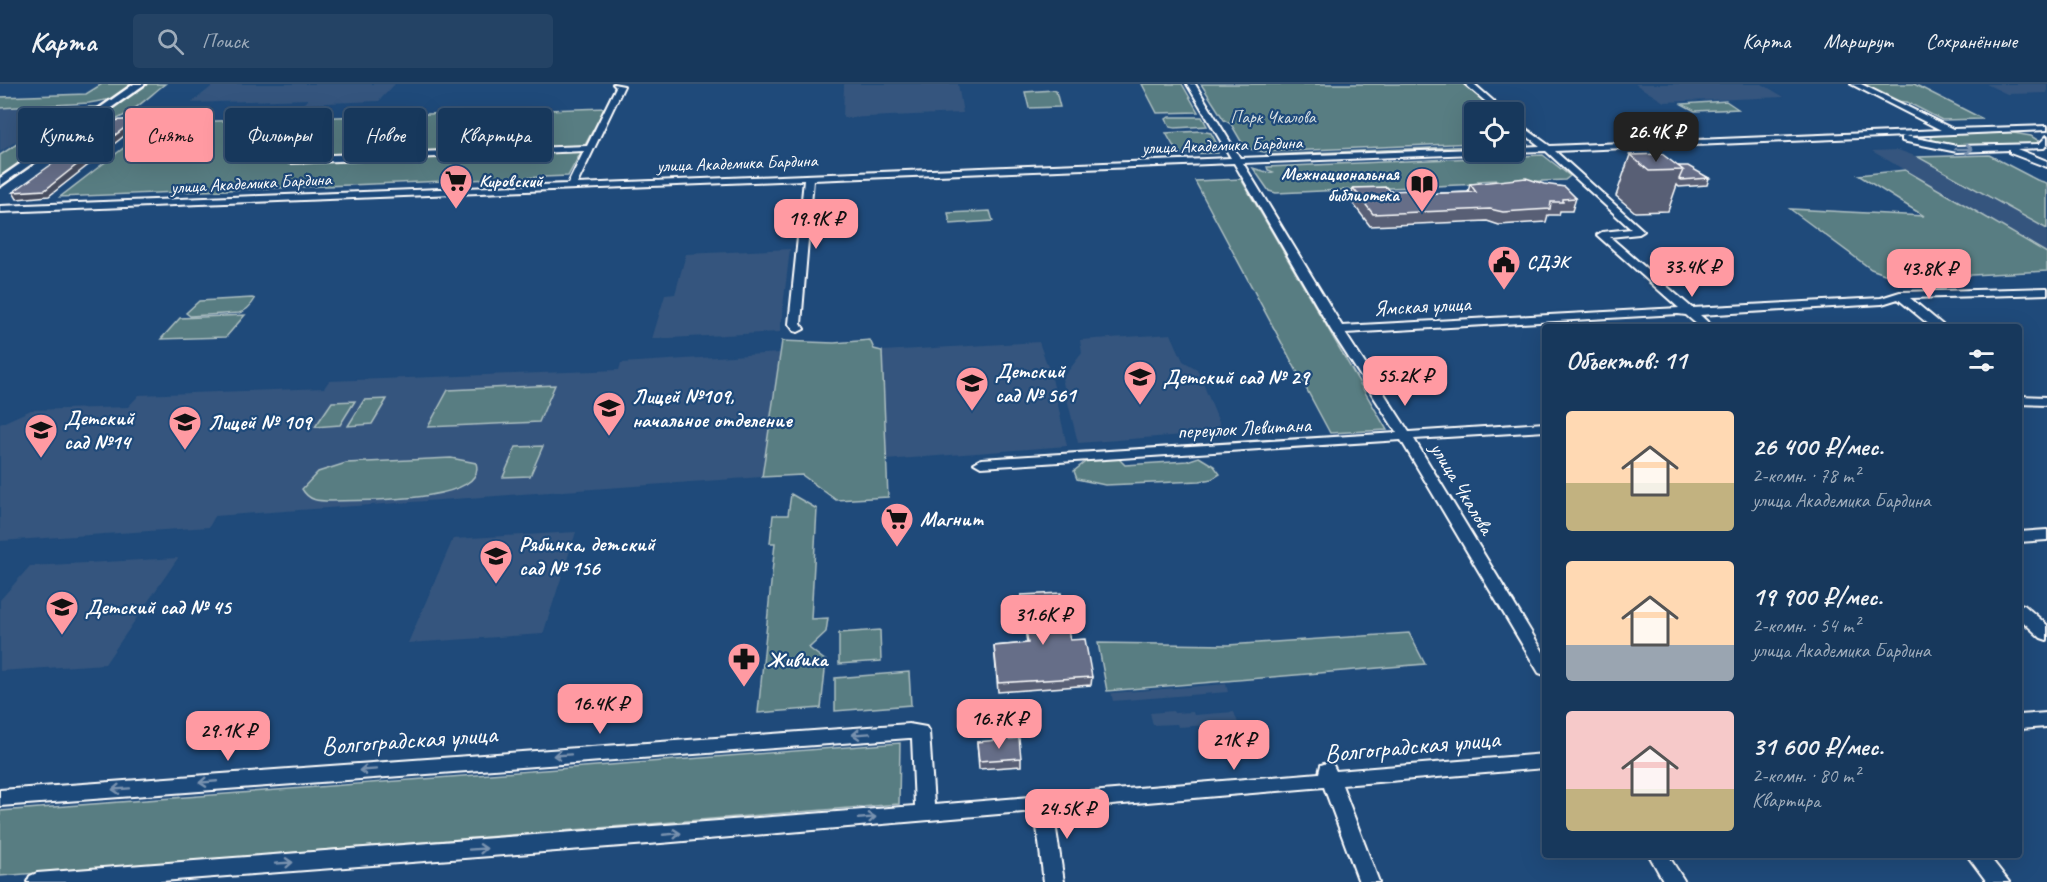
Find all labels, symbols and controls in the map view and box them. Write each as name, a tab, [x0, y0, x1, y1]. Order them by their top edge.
search box	[133, 14, 553, 68]
text: Карта	[30, 24, 97, 59]
icon: search	[154, 25, 187, 58]
text: Поиск	[202, 27, 248, 55]
text: Карта	[1742, 28, 1791, 54]
text: Маршрут	[1824, 28, 1893, 54]
text: Сохранённые	[1926, 28, 2017, 54]
map controls	[1464, 102, 1524, 162]
button: locate	[1464, 102, 1524, 162]
park label: Парк Чкалова	[1230, 106, 1317, 128]
chip: Купить	[18, 108, 113, 162]
chip: Снять	[125, 108, 213, 162]
chip: Фильтры	[225, 108, 332, 162]
chip: Новое	[344, 108, 426, 162]
chip: Квартира	[438, 108, 552, 162]
pin: 26.4K ₽	[1601, 112, 1711, 163]
text: 26.4K ₽	[1628, 119, 1684, 144]
street label: улица Академика Бардина	[1140, 131, 1304, 159]
one-way arrow	[1953, 143, 1973, 155]
street label: улица Академика Бардина	[655, 149, 819, 177]
supermarket icon: Кировский	[438, 163, 474, 210]
place label: Межнациональная библиотека	[1281, 163, 1400, 206]
library icon: Межнациональная библиотека	[1404, 166, 1440, 213]
street label: улица Академика Бардина	[169, 168, 333, 198]
place label: Кировский	[479, 170, 544, 192]
pin: 19.9K ₽	[761, 199, 871, 250]
text: 19.9K ₽	[788, 206, 844, 231]
public building icon: СДЭК	[1486, 244, 1522, 291]
pin: 33.4K ₽	[1637, 247, 1747, 298]
pin: 43.8K ₽	[1874, 249, 1984, 300]
place label: СДЭК	[1527, 251, 1572, 273]
text: 33.4K ₽	[1664, 254, 1720, 279]
text: 43.8K ₽	[1901, 256, 1957, 281]
street label: Ямская улица	[1373, 290, 1473, 322]
text: Объектов: 11	[1566, 344, 1686, 377]
icon: filters	[1965, 344, 1998, 377]
pin: 55.2K ₽	[1350, 356, 1460, 407]
place label: Детский сад № 561	[995, 358, 1078, 408]
school or university icon: Детский сад № 29	[1122, 359, 1158, 406]
text: 55.2K ₽	[1377, 363, 1433, 388]
place label: Детский сад № 29	[1163, 364, 1312, 390]
school or university icon: Детский сад № 561	[954, 365, 990, 412]
place label: Лицей №109, начальное отделение	[632, 383, 794, 433]
school or university icon: Лицей №109, начальное отделение	[591, 390, 627, 437]
school or university icon: Лицей № 109	[167, 404, 203, 451]
place label: Детский сад №14	[64, 405, 136, 455]
place label: Лицей № 109	[208, 409, 314, 435]
street label: переулок Левитана	[1176, 411, 1313, 444]
school or university icon: Детский сад №14	[23, 412, 59, 459]
text: 26 400 ₽/мес.	[1752, 430, 1883, 463]
street label: улица Чкалова	[1423, 435, 1501, 541]
icon: home	[1614, 435, 1686, 507]
text: 2-комн. · 78 m²	[1752, 463, 1860, 488]
text: улица Академика Бардина	[1752, 488, 1931, 513]
supermarket icon: Магнит	[879, 501, 915, 548]
place label: Магнит	[920, 506, 985, 532]
place label: Рябинка, детский сад № 156	[519, 531, 657, 581]
school or university icon: Рябинка, детский сад № 156	[478, 538, 514, 585]
text: 19 900 ₽/мес.	[1752, 580, 1882, 613]
icon: home	[1614, 585, 1686, 657]
school or university icon: Детский сад № 45	[44, 589, 80, 636]
place label: Детский сад № 45	[85, 594, 233, 620]
pin: 31.6K ₽	[988, 595, 1098, 646]
text: 31.6K ₽	[1015, 602, 1071, 627]
text: 2-комн. · 54 m²	[1752, 613, 1860, 638]
text: улица Академика Бардина	[1752, 638, 1931, 663]
pharmacy icon: Живика	[726, 641, 762, 688]
place label: Живика	[767, 646, 829, 672]
pin: 16.4K ₽	[545, 684, 655, 735]
text: 16.4K ₽	[572, 691, 628, 716]
pin: 16.7K ₽	[944, 699, 1054, 750]
text: 16.7K ₽	[971, 706, 1027, 731]
pin: 29.1K ₽	[173, 711, 283, 762]
street label: Волгоградская улица	[320, 717, 499, 763]
text: 29.1K ₽	[200, 718, 256, 743]
pin: 21K ₽	[1192, 720, 1276, 771]
street label: Волгоградская улица	[1323, 722, 1503, 770]
text: 21K ₽	[1212, 727, 1256, 752]
one-way arrow	[852, 729, 872, 740]
text: 31 600 ₽/мес.	[1752, 730, 1883, 763]
icon: home	[1614, 735, 1686, 807]
one-way arrow	[553, 750, 573, 761]
text: 2-комн. · 80 m²	[1752, 763, 1860, 788]
one-way arrow	[358, 765, 378, 776]
one-way arrow	[199, 777, 219, 788]
one-way arrow	[111, 783, 131, 794]
text: Квартира	[1752, 788, 1820, 813]
pin: 24.5K ₽	[1012, 789, 1122, 840]
text: 24.5K ₽	[1039, 796, 1095, 821]
one-way arrow	[856, 812, 876, 823]
one-way arrow	[662, 828, 682, 839]
one-way arrow	[468, 843, 487, 854]
one-way arrow	[273, 857, 293, 868]

